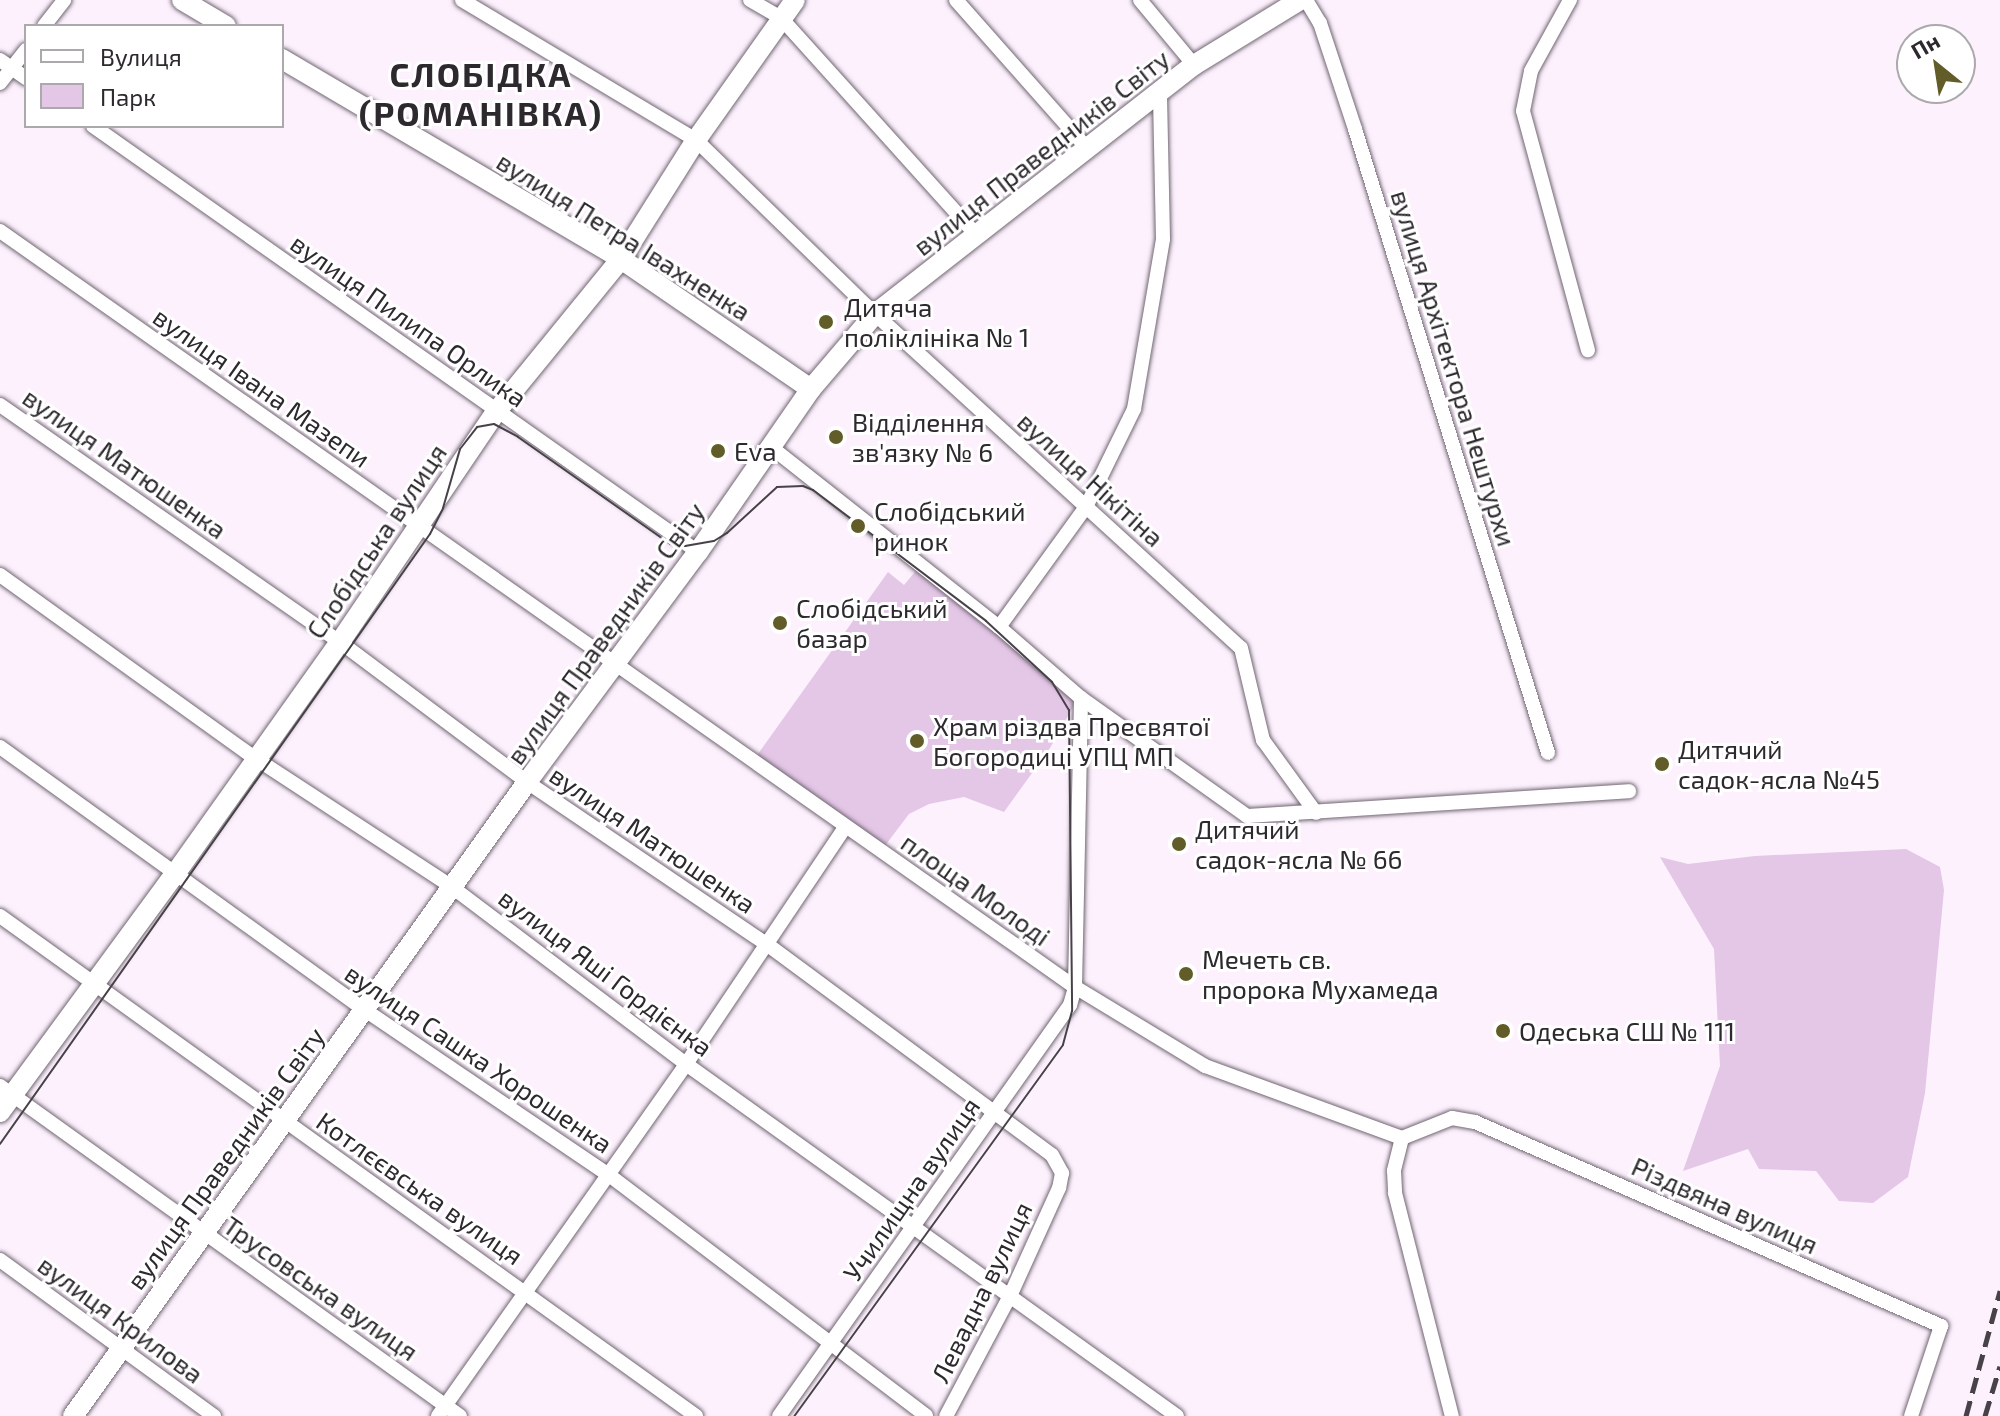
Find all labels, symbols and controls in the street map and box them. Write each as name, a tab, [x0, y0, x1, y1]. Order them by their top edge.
legend	[24, 24, 284, 128]
north arrow	[1896, 24, 1976, 104]
text: Пн	[1906, 27, 1944, 63]
text: Вулиця	[100, 42, 182, 71]
street label: вулиця Праведників Світу	[907, 42, 1175, 262]
district label: СЛОБІДКА (РОМАНІВКА)	[359, 53, 603, 132]
text: Парк	[100, 82, 156, 111]
street label: вулиця Петра Івахненка	[491, 145, 757, 327]
street label: вулиця Архітектора Нештурхи	[1385, 186, 1523, 550]
street label: вулиця Пилипа Орлика	[285, 227, 533, 413]
place label: Дитяча поліклініка № 1	[844, 291, 1029, 352]
street label: вулиця Івана Мазепи	[148, 300, 376, 474]
marker: Дитяча поліклініка № 1	[815, 311, 837, 333]
street label: вулиця Матюшенка	[17, 381, 233, 545]
street label: вулиця Нікітіна	[1012, 405, 1170, 553]
place label: Відділення зв'язку № 6	[852, 406, 993, 468]
marker: Відділення зв'язку № 6	[827, 428, 845, 446]
place label: Eva	[734, 435, 776, 467]
street label: Слобідська вулиця	[299, 438, 453, 644]
marker: Eva	[709, 442, 727, 460]
place label: Слобідський ринок	[874, 495, 1026, 556]
street label: вулиця Праведників Світу	[499, 496, 711, 770]
marker: Слобідський ринок	[849, 517, 867, 535]
place label: Слобідський базар	[796, 592, 948, 654]
marker: Слобідський базар	[771, 614, 789, 632]
place label: Храм різдва Пресвятої Богородиці УПЦ МП	[933, 710, 1210, 772]
marker: Храм різдва Пресвятої Богородиці УПЦ МП	[908, 732, 926, 750]
place label: Дитячий садок-ясла №45	[1678, 733, 1880, 794]
marker: Дитячий садок-ясла №45	[1653, 755, 1671, 773]
street label: вулиця Матюшенка	[544, 759, 762, 919]
place label: Дитячий садок-ясла № 66	[1195, 813, 1402, 874]
street label: площа Молоді	[896, 826, 1056, 952]
marker: Дитячий садок-ясла № 66	[1170, 835, 1188, 853]
street label: вулиця Яші Гордієнка	[493, 881, 719, 1063]
place label: Мечеть св. пророка Мухамеда	[1202, 943, 1439, 1004]
street label: вулиця Сашка Хорошенка	[339, 957, 619, 1159]
marker: Мечеть св. пророка Мухамеда	[1177, 965, 1195, 983]
place label: Одеська СШ № 111	[1519, 1015, 1735, 1047]
street label: вулиця Праведників Світу	[119, 1021, 331, 1295]
marker: Одеська СШ № 111	[1494, 1022, 1512, 1040]
street label: Училищна вулиця	[836, 1091, 986, 1287]
street label: Котлєєвська вулиця	[311, 1105, 529, 1271]
street label: Різдвяна вулиця	[1627, 1150, 1823, 1260]
street label: Левадна вулиця	[924, 1197, 1038, 1387]
street label: Трусовська вулиця	[218, 1209, 424, 1367]
street label: вулиця Крилова	[32, 1249, 210, 1389]

